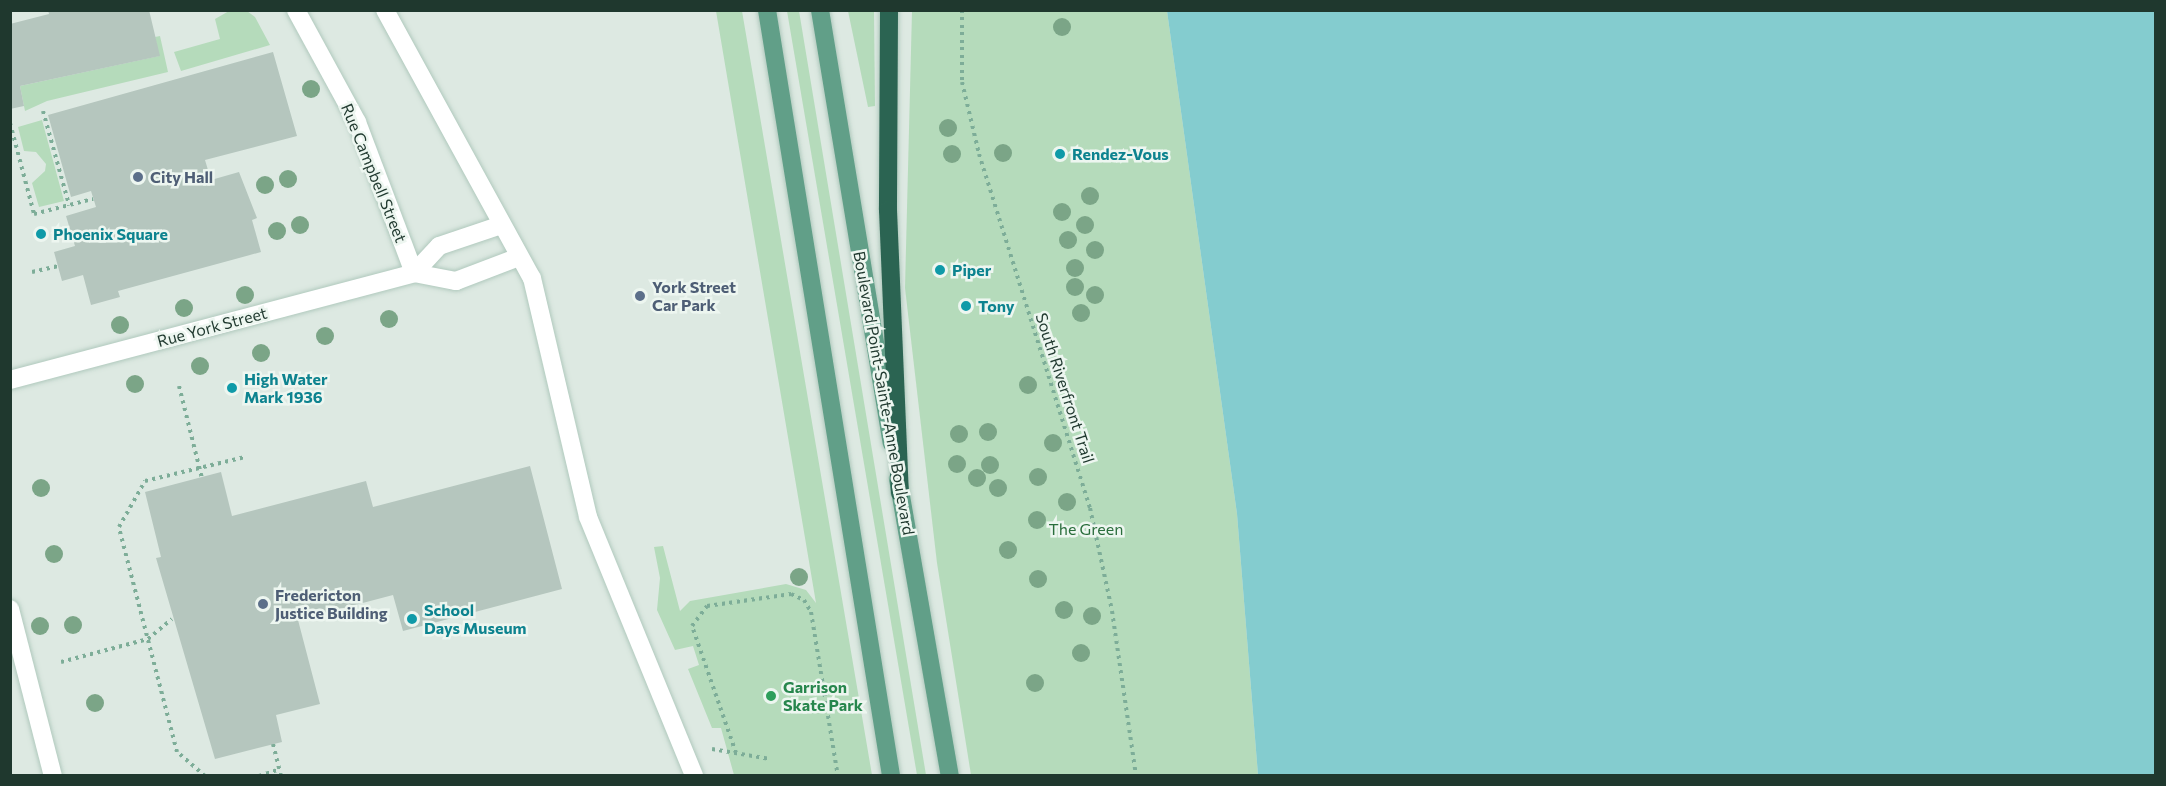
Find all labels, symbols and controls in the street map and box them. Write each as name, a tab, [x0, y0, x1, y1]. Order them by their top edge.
street label: Rue Campbell Street	[337, 101, 411, 245]
place label: Rendez-Vous	[1072, 144, 1169, 164]
marker: Rendez-Vous	[1053, 147, 1067, 161]
place label: City Hall	[150, 167, 213, 187]
marker: City Hall	[131, 170, 145, 184]
place label: Phoenix Square	[53, 224, 168, 244]
marker: Phoenix Square	[34, 227, 48, 241]
street label: Boulevard Point-Sainte-Anne Boulevard	[850, 250, 918, 536]
place label: Piper	[952, 260, 991, 280]
marker: Piper	[933, 263, 947, 277]
place label: York Street Car Park	[652, 277, 736, 315]
marker: York Street Car Park	[633, 289, 647, 303]
place label: Tony	[978, 296, 1015, 316]
marker: Tony	[959, 299, 973, 313]
street label: Rue York Street	[155, 303, 269, 351]
street label: South Riverfront Trail	[1032, 310, 1098, 466]
place label: High Water Mark 1936	[244, 369, 328, 407]
marker: High Water Mark 1936	[225, 381, 239, 395]
park label: The Green	[1049, 519, 1123, 539]
place label: Fredericton Justice Building	[275, 585, 387, 623]
marker: Fredericton Justice Building	[256, 597, 270, 611]
place label: School Days Museum	[424, 600, 526, 638]
marker: School Days Museum	[405, 612, 419, 626]
place label: Garrison Skate Park	[783, 677, 863, 715]
marker: Garrison Skate Park	[764, 689, 778, 703]

